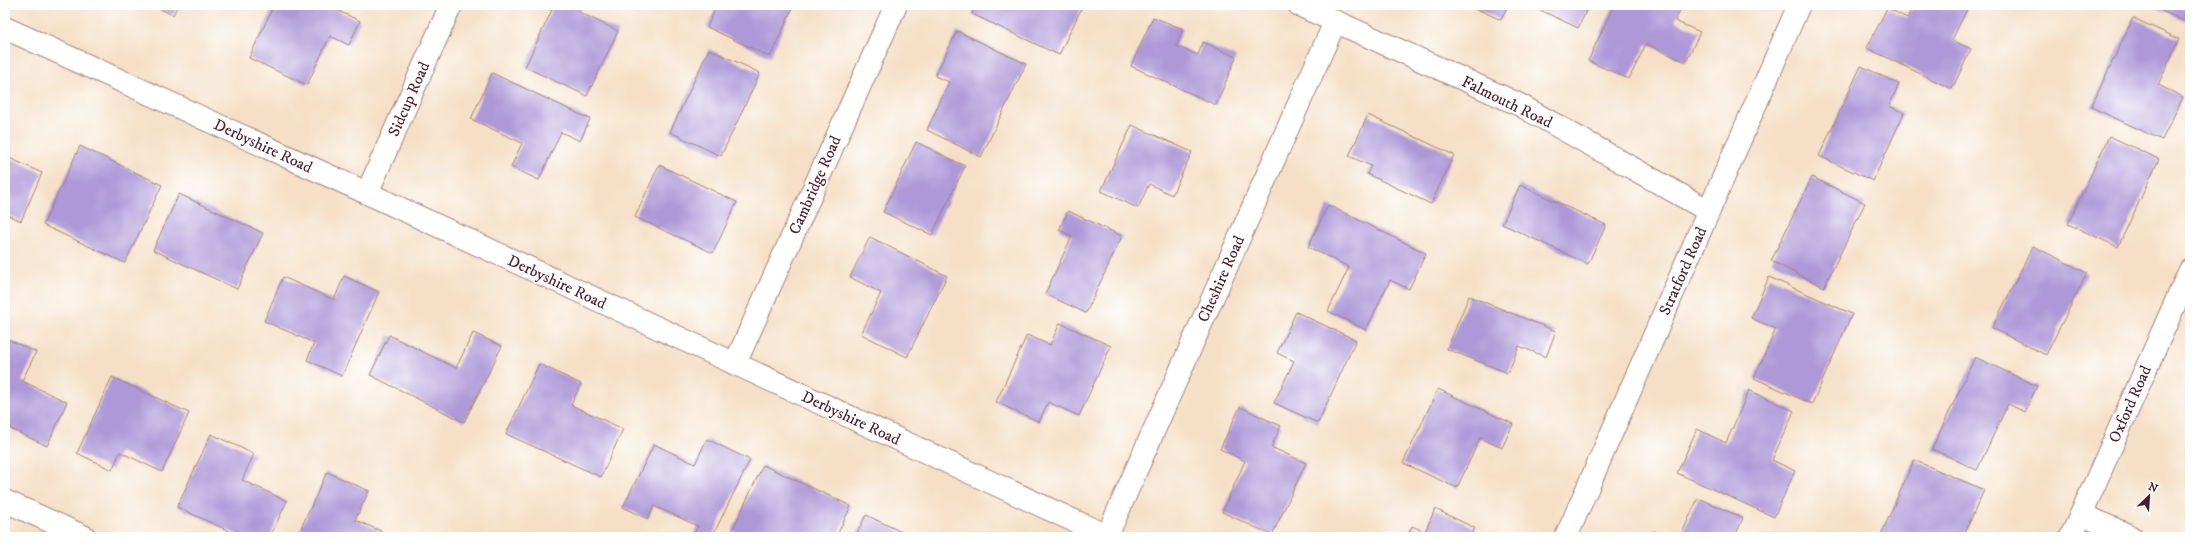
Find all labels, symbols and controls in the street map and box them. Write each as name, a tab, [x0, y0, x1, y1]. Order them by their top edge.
street label: Sidcup Road	[384, 59, 434, 139]
street label: Falmouth Road	[1458, 71, 1556, 133]
street label: Derbyshire Road	[210, 114, 316, 178]
street label: Cambridge Road	[784, 133, 846, 237]
street label: Stratford Road	[1655, 224, 1711, 318]
street label: Cheshire Road	[1193, 233, 1249, 325]
street label: Derbyshire Road	[504, 250, 610, 314]
street label: Oxford Road	[2104, 362, 2156, 446]
street label: Derbyshire Road	[798, 386, 904, 450]
north arrow	[2129, 476, 2169, 516]
text: N	[2146, 480, 2160, 496]

